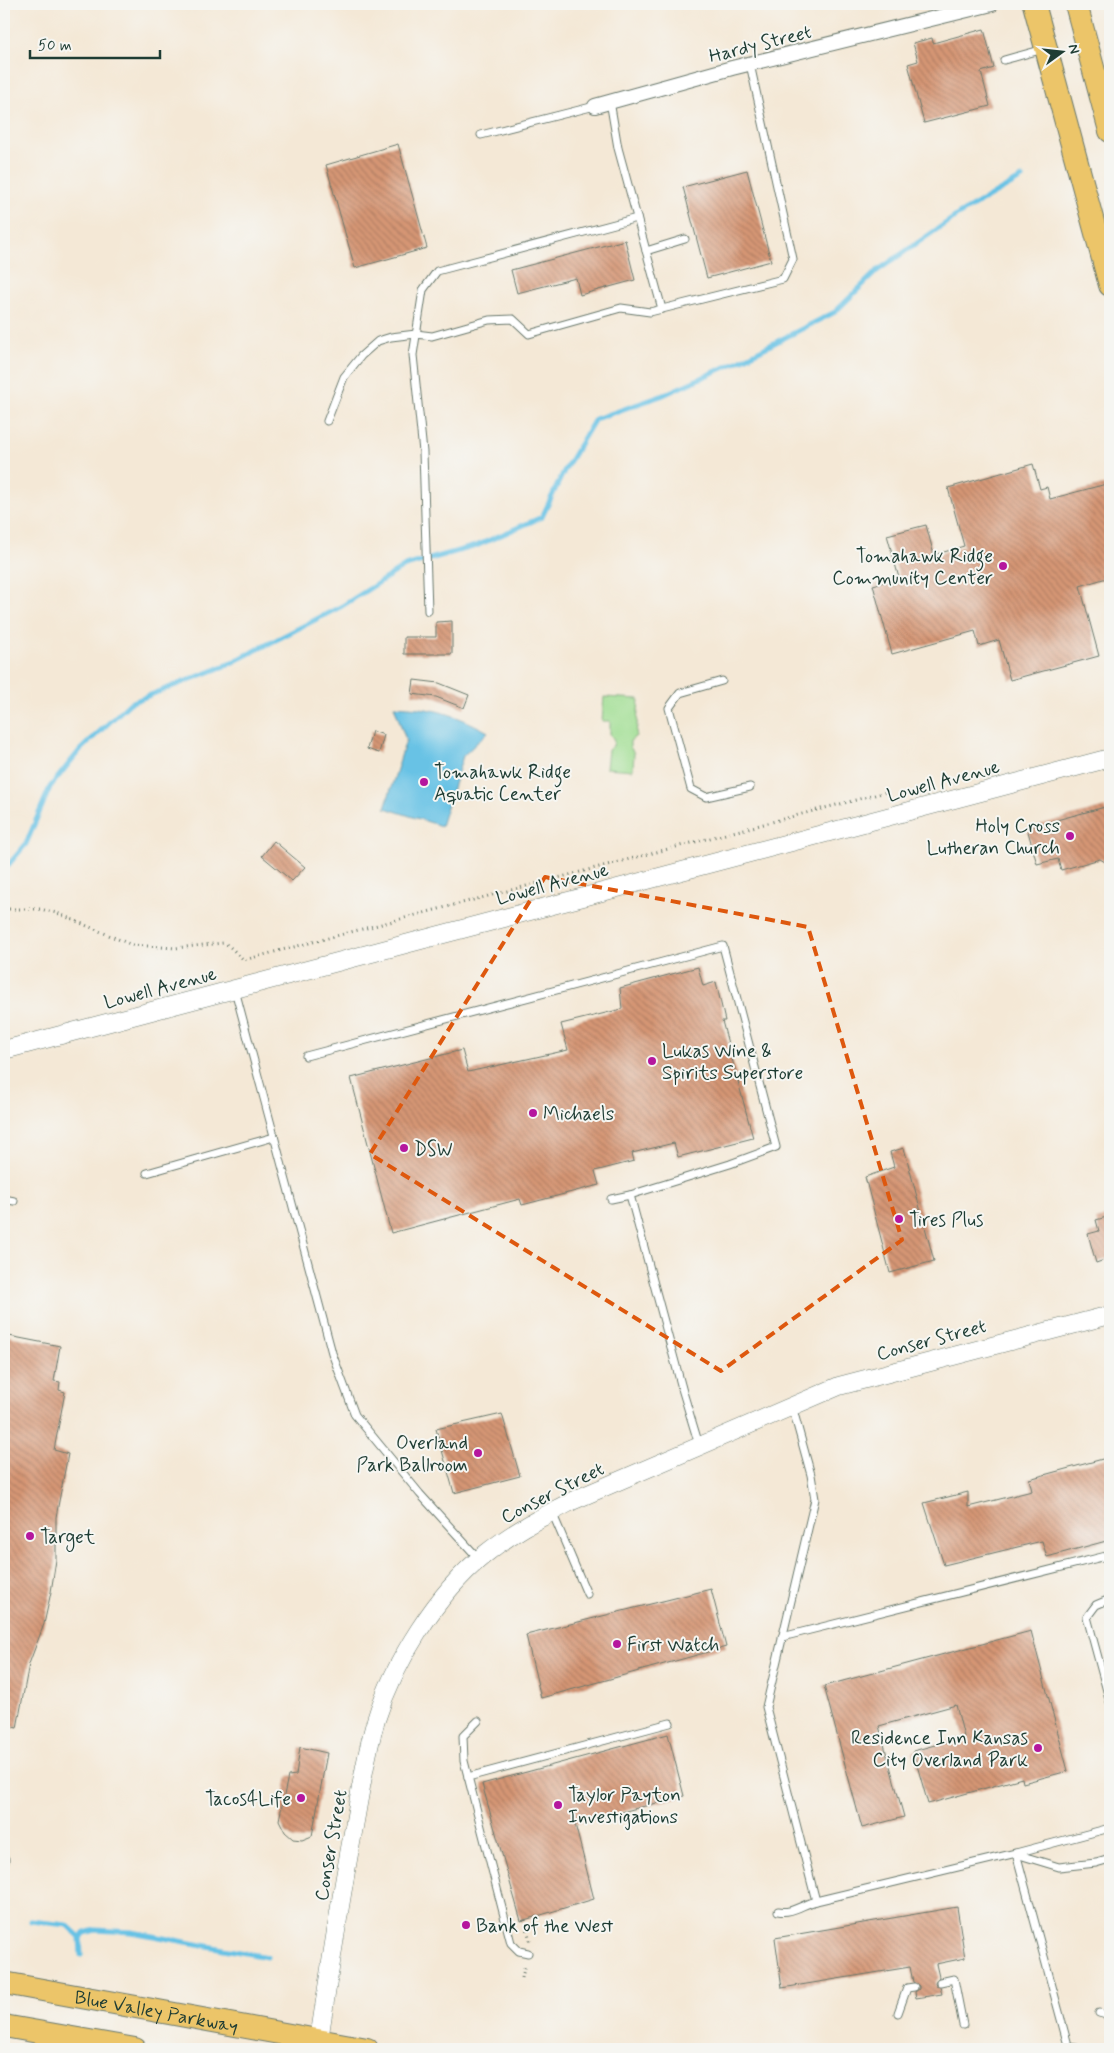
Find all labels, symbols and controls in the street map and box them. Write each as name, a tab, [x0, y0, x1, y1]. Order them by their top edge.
street label: Hardy Street	[707, 20, 814, 70]
scale bar	[30, 28, 160, 60]
north arrow	[1036, 28, 1086, 78]
text: 50 m	[38, 36, 72, 56]
text: N	[1064, 42, 1083, 56]
place label: Tomahawk Ridge Community Center	[832, 544, 993, 591]
marker: Tomahawk Ridge Community Center	[997, 560, 1009, 572]
street label: Lowell Avenue	[884, 754, 1003, 809]
place label: Tomahawk Ridge Aquatic Center	[434, 760, 571, 807]
marker: Tomahawk Ridge Aquatic Center	[418, 776, 430, 788]
place label: Holy Cross Lutheran Church	[927, 814, 1060, 861]
marker: Holy Cross Lutheran Church	[1064, 830, 1076, 842]
street label: Lowell Avenue	[493, 857, 612, 912]
street label: Lowell Avenue	[101, 961, 220, 1016]
place label: Lukas Wine & Spirits Superstore	[662, 1039, 803, 1086]
marker: Lukas Wine & Spirits Superstore	[646, 1055, 658, 1067]
place label: Michaels	[543, 1102, 614, 1127]
marker: Michaels	[527, 1107, 539, 1119]
place label: DSW	[414, 1137, 453, 1162]
marker: DSW	[398, 1142, 410, 1154]
place label: Tires Plus	[909, 1208, 984, 1233]
marker: Tires Plus	[893, 1213, 905, 1225]
street label: Conser Street	[874, 1314, 989, 1367]
place label: Overland Park Ballroom	[356, 1431, 468, 1478]
marker: Overland Park Ballroom	[472, 1447, 484, 1459]
street label: Conser Street	[497, 1457, 609, 1530]
place label: Target	[40, 1525, 95, 1552]
marker: Target	[24, 1530, 36, 1542]
place label: First Watch	[627, 1633, 719, 1658]
marker: First Watch	[611, 1638, 623, 1650]
place label: Residence Inn Kansas City Overland Park	[851, 1726, 1028, 1773]
marker: Residence Inn Kansas City Overland Park	[1032, 1742, 1044, 1754]
place label: Taylor Payton Investigations	[568, 1783, 681, 1831]
place label: Tacos4Life	[205, 1787, 291, 1812]
street label: Conser Street	[309, 1788, 354, 1903]
marker: Tacos4Life	[295, 1792, 307, 1804]
marker: Taylor Payton Investigations	[552, 1799, 564, 1811]
place label: Bank of the West	[476, 1914, 614, 1939]
marker: Bank of the West	[460, 1919, 472, 1931]
street label: Blue Valley Parkway	[72, 1985, 240, 2039]

